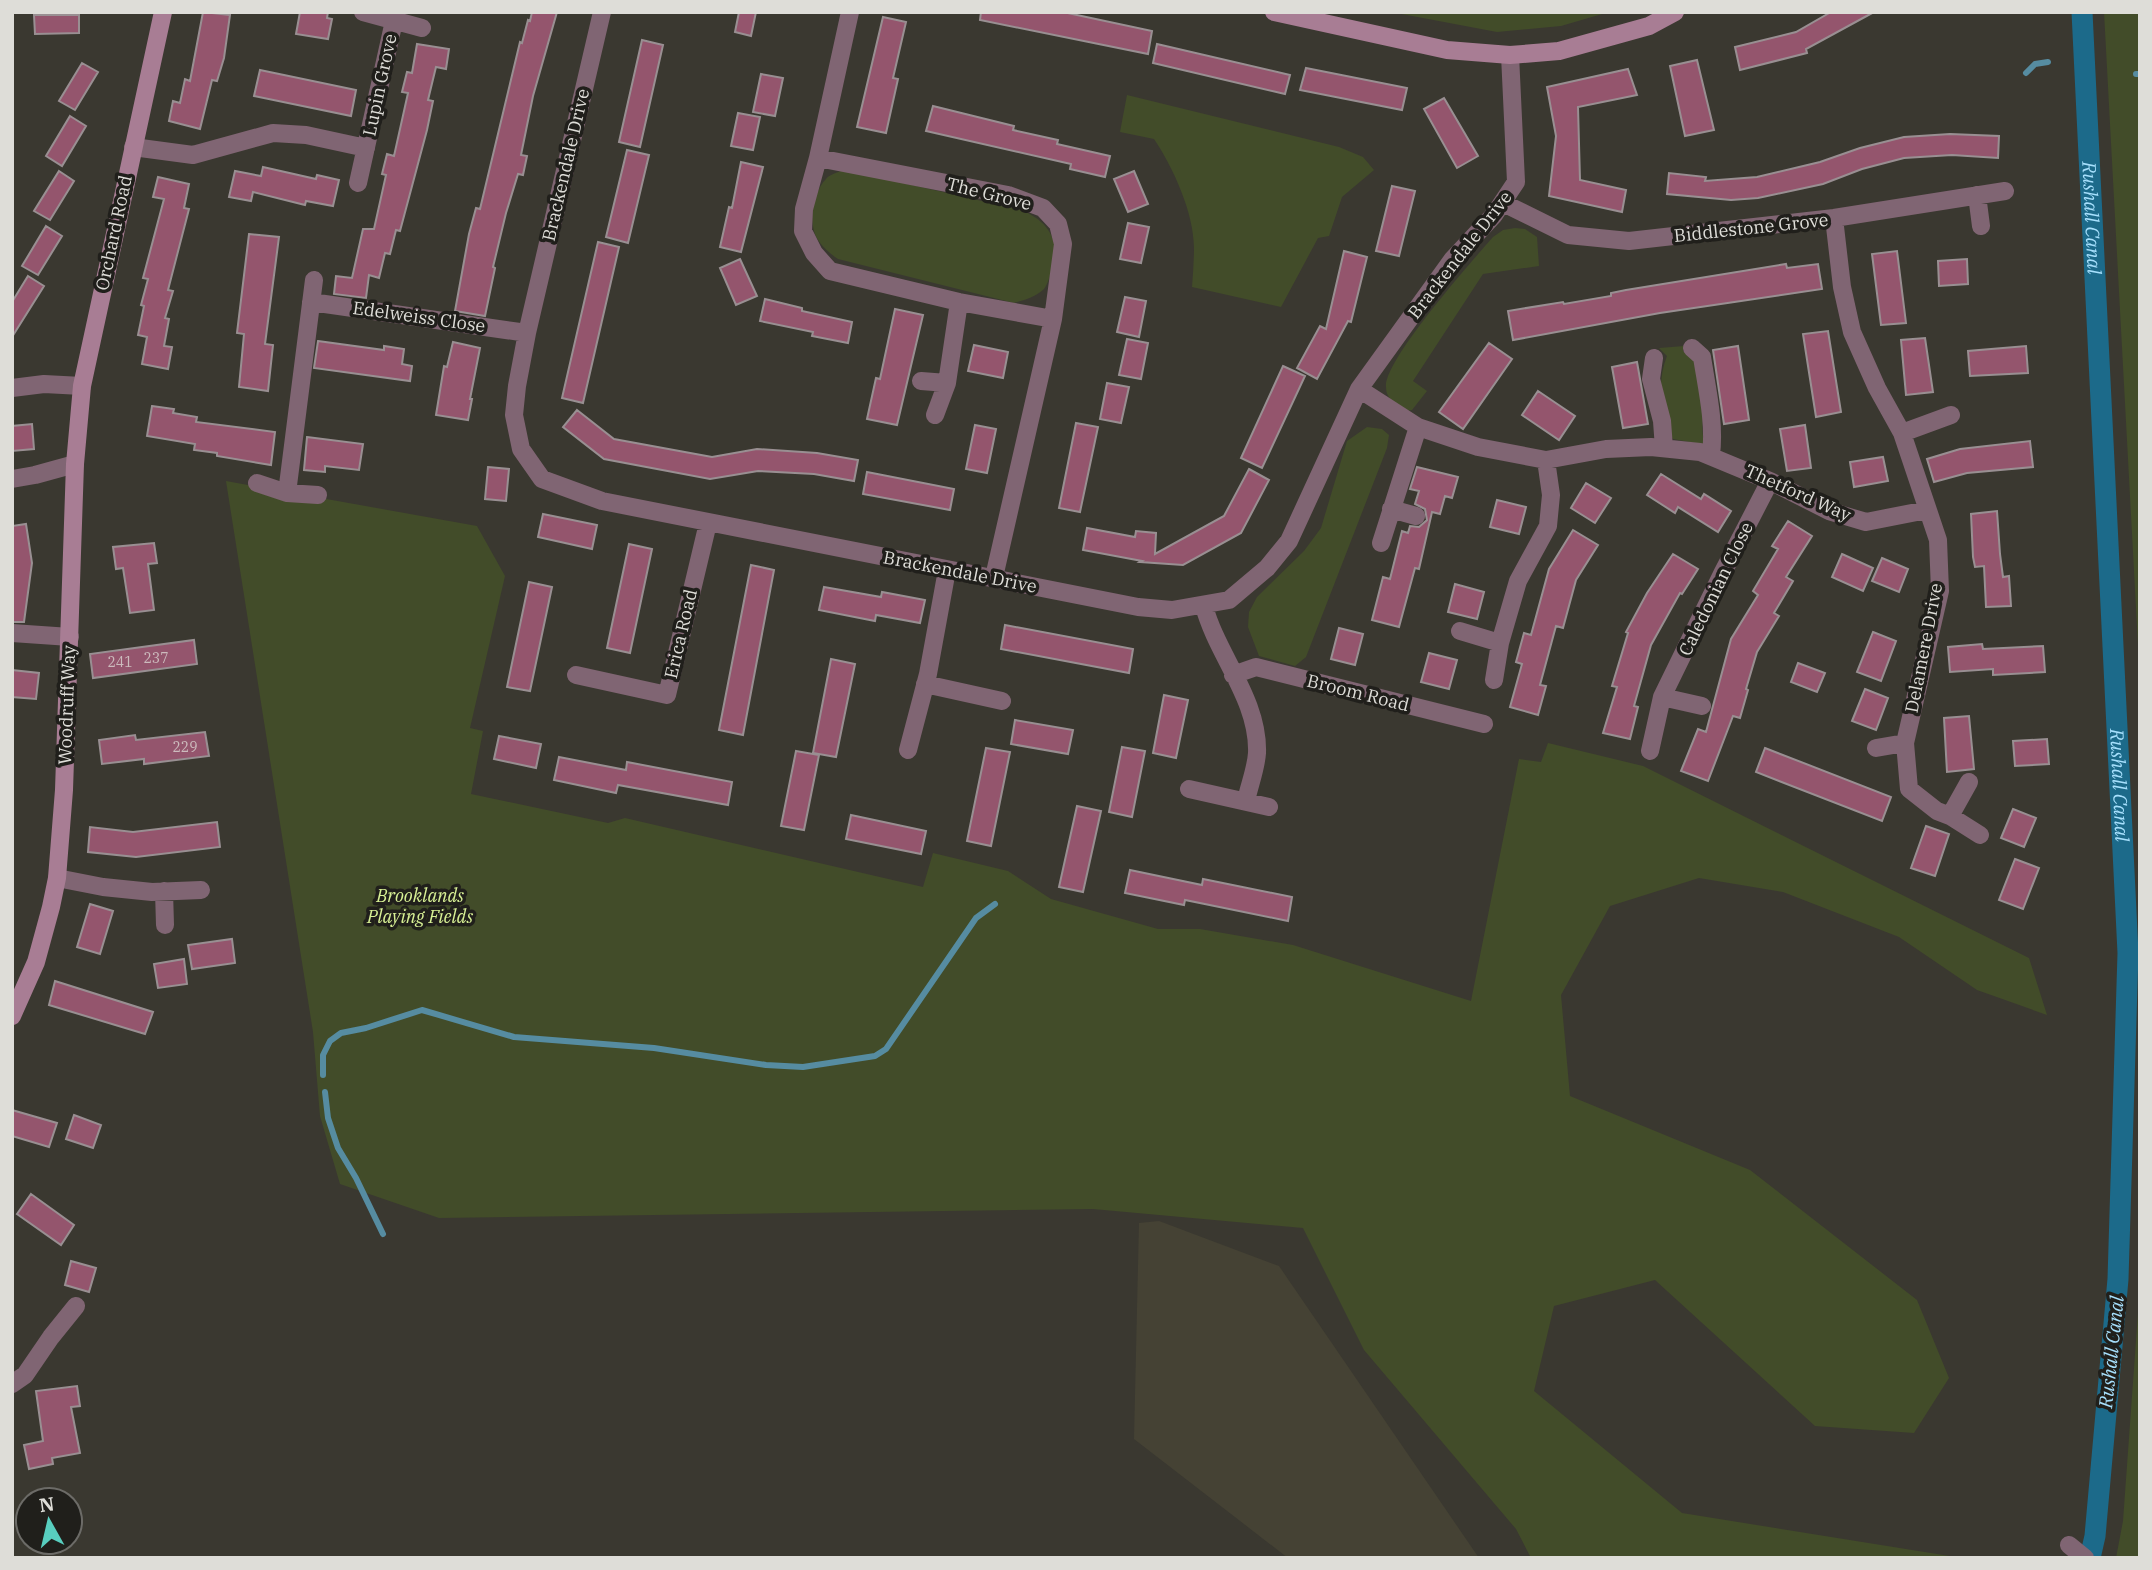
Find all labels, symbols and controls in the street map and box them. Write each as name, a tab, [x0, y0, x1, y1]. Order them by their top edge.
street label: Lupin Grove	[357, 32, 402, 138]
street label: Brackendale Drive	[537, 86, 594, 243]
water label: Rushall Canal	[2077, 160, 2107, 275]
street label: The Grove	[944, 172, 1034, 215]
street label: Orchard Road	[90, 173, 137, 293]
street label: Brackendale Drive	[1403, 186, 1517, 323]
street label: Biddlestone Grove	[1673, 208, 1829, 247]
street label: Edelweiss Close	[351, 296, 487, 337]
street label: Thetford Way	[1742, 459, 1855, 526]
street label: Caledonian Close	[1673, 518, 1758, 659]
street label: Brackendale Drive	[881, 545, 1039, 598]
street label: Delamere Drive	[1900, 581, 1947, 715]
street label: Erica Road	[659, 587, 702, 681]
street label: Woodruff Way	[53, 644, 80, 765]
house number: 237	[143, 649, 169, 667]
house number: 241	[107, 653, 133, 671]
street label: Broom Road	[1305, 669, 1412, 716]
water label: Rushall Canal	[2105, 727, 2135, 843]
house number: 229	[172, 738, 198, 756]
park label: Brooklands Playing Fields	[366, 884, 473, 928]
water label: Rushall Canal	[2093, 1294, 2129, 1410]
north arrow	[14, 1486, 84, 1556]
text: N	[38, 1491, 56, 1517]

